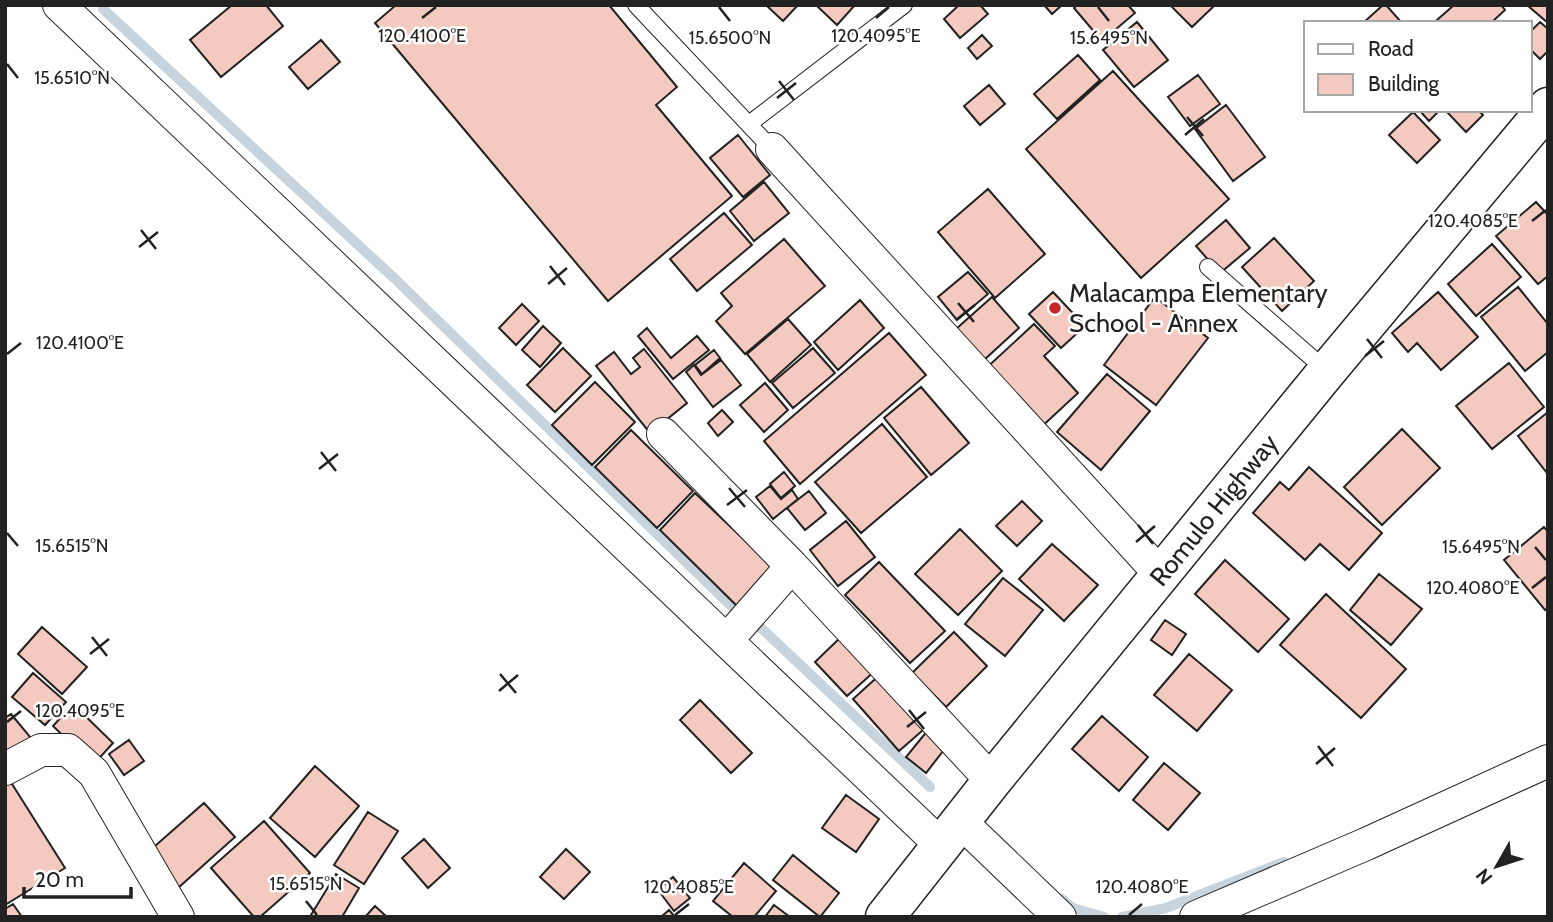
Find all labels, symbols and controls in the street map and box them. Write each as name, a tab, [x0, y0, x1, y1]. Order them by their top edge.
legend	[1304, 21, 1532, 112]
text: 120.4100°E	[378, 25, 466, 47]
text: 120.4095°E	[831, 25, 921, 47]
text: 15.6500°N	[689, 27, 771, 49]
text: 15.6495°N	[1070, 27, 1148, 49]
text: Road	[1368, 36, 1414, 61]
text: 15.6510°N	[34, 67, 110, 89]
text: Building	[1368, 71, 1440, 96]
text: 120.4085°E	[1428, 210, 1518, 232]
place label: Malacampa Elementary School - Annex	[1069, 277, 1328, 339]
marker: Malacampa Elementary School - Annex	[1047, 300, 1063, 316]
text: 120.4100°E	[36, 332, 124, 354]
street label: Romulo Highway	[1143, 428, 1285, 592]
text: 15.6515°N	[36, 535, 108, 557]
text: 15.6495°N	[1442, 536, 1520, 558]
text: 120.4080°E	[1427, 577, 1519, 599]
text: 120.4095°E	[35, 700, 125, 722]
north arrow	[1462, 831, 1532, 901]
scale bar	[24, 856, 131, 900]
text: N	[1471, 864, 1497, 889]
text: 20 m	[35, 867, 84, 892]
text: 15.6515°N	[270, 873, 342, 895]
text: 120.4085°E	[644, 876, 734, 898]
text: 120.4080°E	[1096, 876, 1188, 898]

